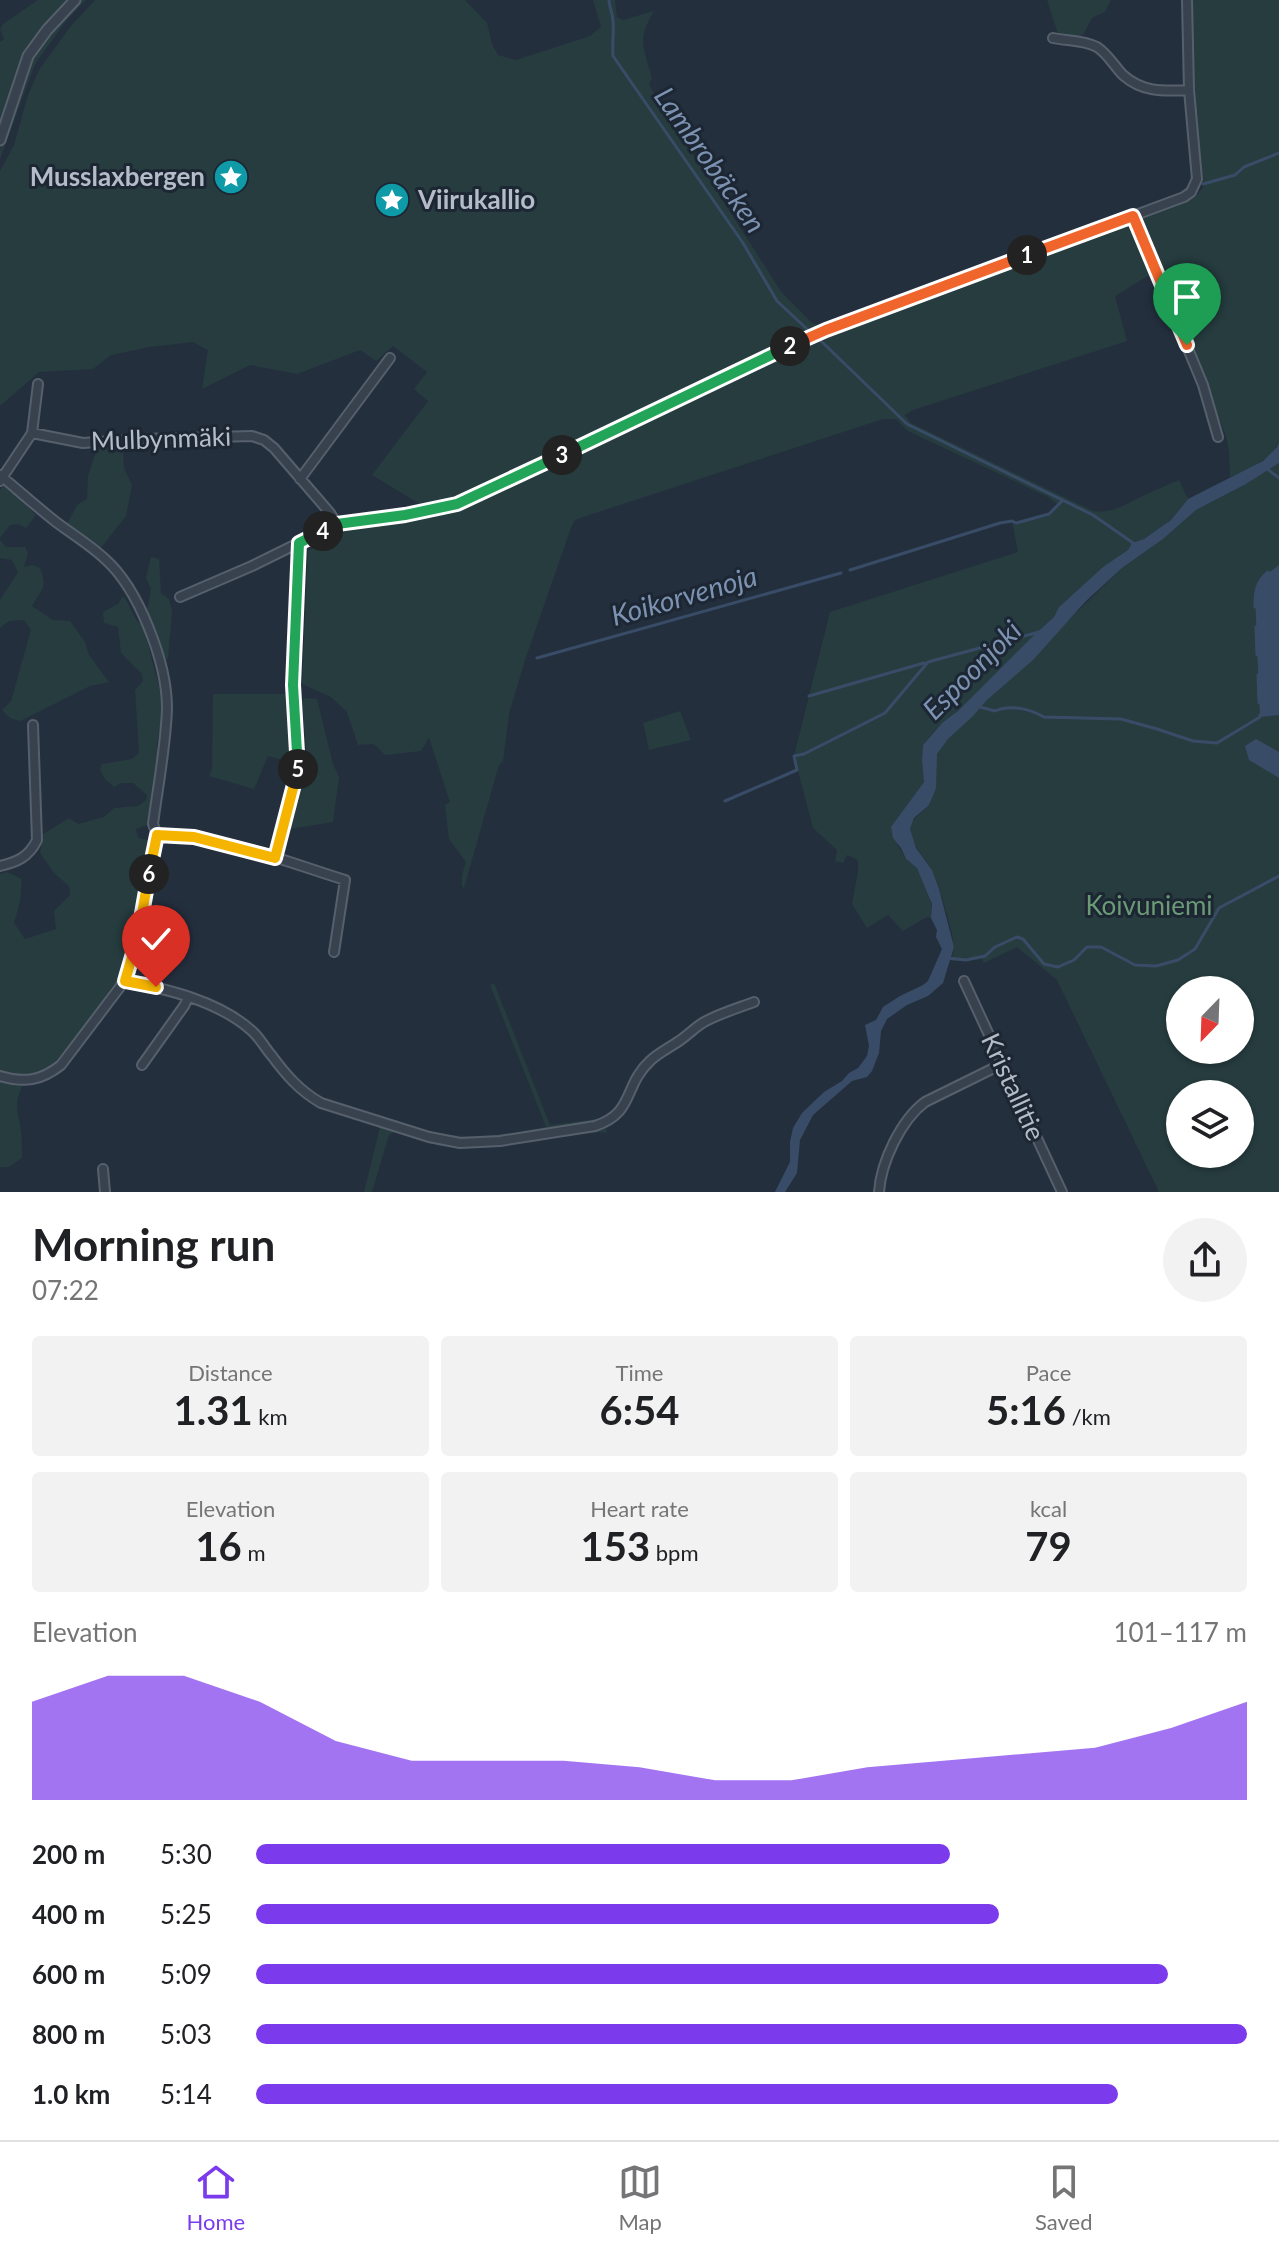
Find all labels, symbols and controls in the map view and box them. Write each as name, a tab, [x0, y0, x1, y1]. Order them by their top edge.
water label: Lambrobäcken	[648, 80, 774, 239]
place icon: Musslaxbergen	[212, 158, 250, 196]
place label: Musslaxbergen	[30, 160, 205, 192]
place icon: Viirukallio	[373, 181, 411, 219]
place label: Viirukallio	[417, 183, 535, 215]
pin: 1	[1007, 235, 1047, 275]
text: 1	[1021, 241, 1033, 268]
pin	[1153, 263, 1221, 345]
icon: arrive	[1165, 275, 1209, 319]
pin: 2	[770, 326, 810, 366]
text: 2	[784, 332, 796, 359]
street label: Mulbynmäki	[90, 420, 232, 456]
pin: 3	[542, 435, 582, 475]
text: 3	[556, 441, 568, 468]
pin: 4	[303, 511, 343, 551]
text: 4	[317, 517, 329, 544]
water label: Koikorvenoja	[607, 558, 761, 632]
water label: Espoonjoki	[915, 613, 1028, 726]
pin: 5	[278, 749, 318, 789]
text: 5	[292, 755, 304, 782]
pin: 6	[129, 854, 169, 894]
text: 6	[143, 860, 155, 887]
park label: Koivuniemi	[1085, 889, 1213, 921]
pin	[122, 905, 190, 987]
icon: check	[134, 917, 178, 961]
north arrow	[1166, 976, 1254, 1064]
map controls	[1166, 976, 1254, 1168]
street label: Kristallitie	[975, 1028, 1053, 1145]
button: layers	[1166, 1080, 1254, 1168]
text: Morning run	[32, 1218, 275, 1270]
button: share	[1163, 1218, 1247, 1302]
text: 07:22	[32, 1274, 99, 1306]
text: Distance	[188, 1359, 273, 1386]
text: Time	[616, 1359, 663, 1386]
text: Pace	[1026, 1359, 1071, 1386]
text: 1.31	[173, 1386, 253, 1434]
text: 6:54	[600, 1386, 679, 1434]
text: 5:16	[986, 1386, 1066, 1434]
text: km	[253, 1403, 288, 1430]
text: /km	[1066, 1403, 1111, 1430]
text: Elevation	[186, 1495, 275, 1522]
text: Heart rate	[590, 1495, 689, 1522]
text: kcal	[1030, 1495, 1067, 1522]
text: 16	[195, 1522, 242, 1570]
text: 153	[581, 1522, 650, 1570]
text: 79	[1025, 1522, 1072, 1570]
text: m	[242, 1539, 266, 1566]
text: bpm	[650, 1539, 699, 1566]
text: Elevation	[32, 1616, 138, 1648]
text: 101–117 m	[1113, 1616, 1247, 1648]
text: 200 m	[32, 1838, 105, 1870]
text: 5:30	[160, 1838, 212, 1870]
text: 400 m	[32, 1898, 105, 1930]
text: 5:25	[160, 1898, 212, 1930]
text: 600 m	[32, 1958, 105, 1990]
text: 5:09	[160, 1958, 212, 1990]
text: 800 m	[32, 2018, 105, 2050]
text: 5:03	[160, 2018, 212, 2050]
text: 1.0 km	[32, 2078, 110, 2110]
text: 5:14	[160, 2078, 212, 2110]
tab: Home	[186, 2160, 245, 2235]
tab: Map	[618, 2160, 662, 2235]
tab: Saved	[1035, 2160, 1092, 2235]

